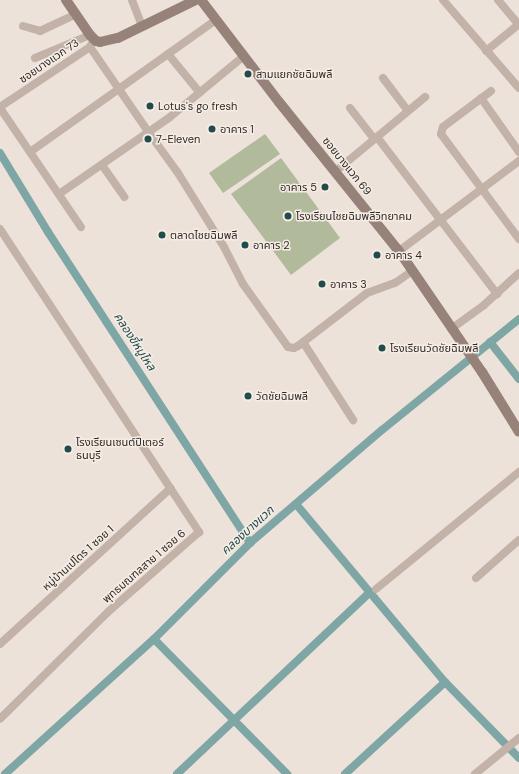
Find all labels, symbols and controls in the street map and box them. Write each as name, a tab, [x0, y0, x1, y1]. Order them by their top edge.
street label: ซอยบางแวก 73	[17, 36, 81, 86]
place label: สามแยกชัยฉิมพลี	[256, 67, 332, 81]
marker: สามแยกชัยฉิมพลี	[243, 69, 253, 79]
place label: Lotus's go fresh	[158, 99, 237, 113]
marker: Lotus's go fresh	[145, 101, 155, 111]
place label: อาคาร 1	[220, 122, 254, 136]
marker: อาคาร 1	[207, 124, 217, 134]
place label: 7-Eleven	[156, 132, 200, 146]
marker: 7-Eleven	[143, 134, 153, 144]
street label: ซอยบางแวก 69	[320, 134, 374, 198]
place label: อาคาร 5	[280, 180, 317, 194]
marker: อาคาร 5	[320, 182, 330, 192]
place label: โรงเรียนไชยฉิมพลีวิทยาคม	[296, 209, 412, 223]
marker: โรงเรียนไชยฉิมพลีวิทยาคม	[283, 211, 293, 221]
place label: ตลาดไชยฉิมพลี	[170, 228, 238, 242]
marker: ตลาดไชยฉิมพลี	[157, 230, 167, 240]
place label: อาคาร 2	[253, 238, 290, 252]
marker: อาคาร 2	[240, 240, 250, 250]
place label: อาคาร 4	[385, 248, 422, 262]
marker: อาคาร 4	[372, 250, 382, 260]
place label: อาคาร 3	[330, 277, 367, 291]
marker: อาคาร 3	[317, 279, 327, 289]
water label: คลองขี้หมูไหล	[110, 310, 158, 374]
place label: โรงเรียนวัดชัยฉิมพลี	[390, 341, 478, 355]
marker: โรงเรียนวัดชัยฉิมพลี	[377, 343, 387, 353]
place label: วัดชัยฉิมพลี	[256, 389, 308, 403]
marker: วัดชัยฉิมพลี	[243, 391, 253, 401]
place label: โรงเรียนเซนต์ปีเตอร์ ธนบุรี	[76, 436, 164, 462]
marker: โรงเรียนเซนต์ปีเตอร์ ธนบุรี	[63, 444, 73, 454]
water label: คลองบางแวก	[219, 504, 277, 558]
street label: หมู่บ้านเปโตร 1 ซอย 1	[40, 523, 116, 593]
street label: พุทธมณฑลสาย 1 ซอย 6	[100, 526, 188, 606]

